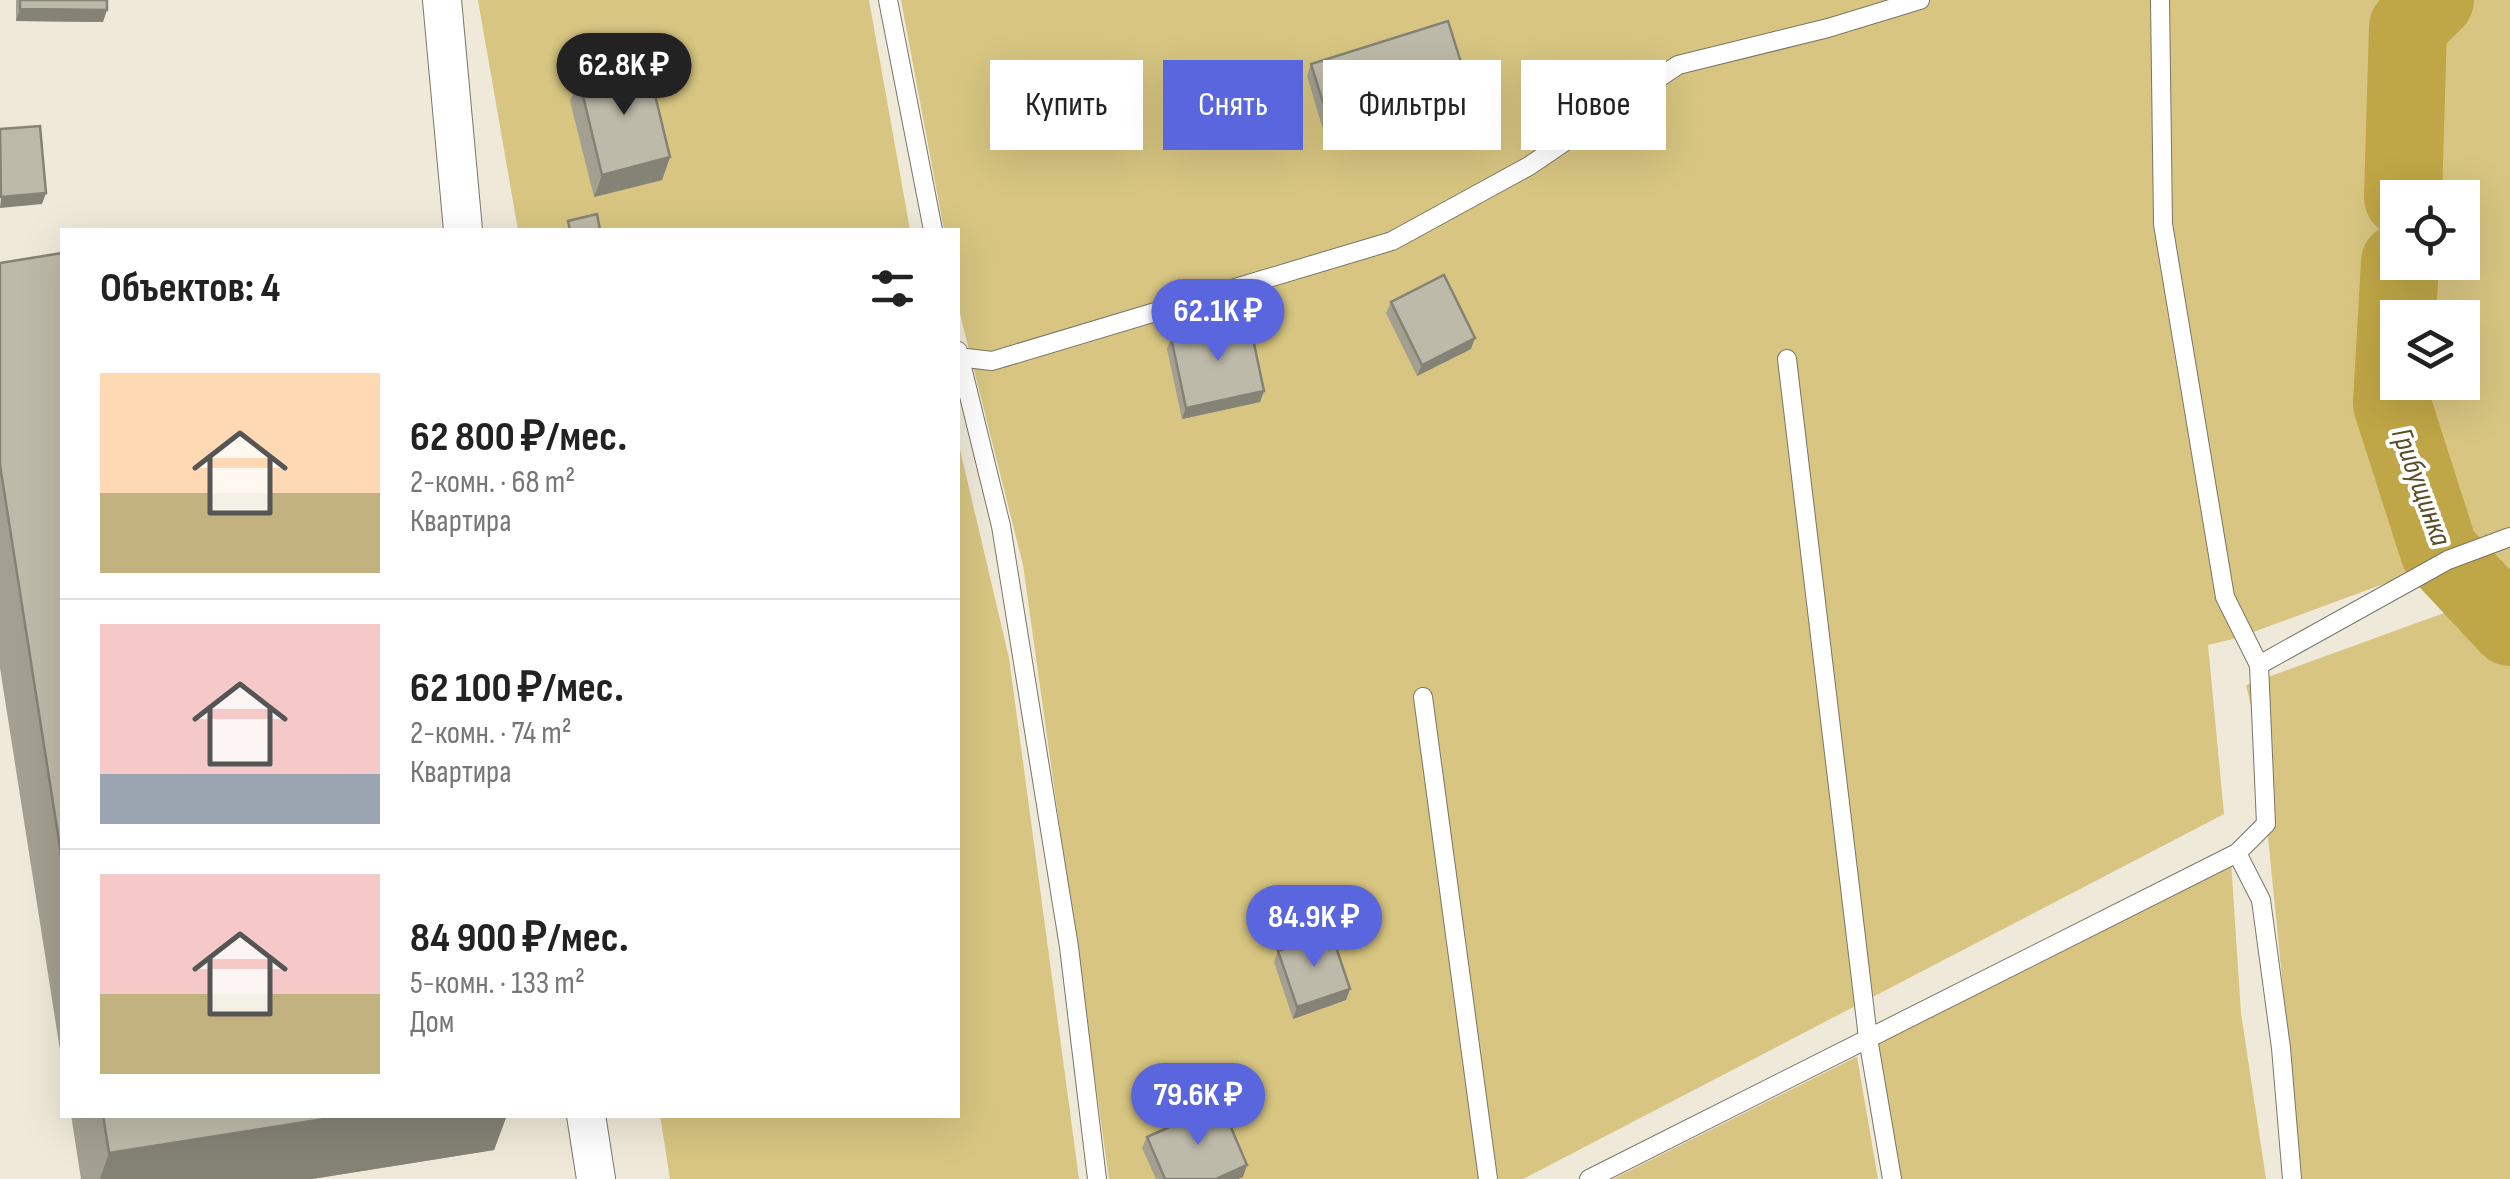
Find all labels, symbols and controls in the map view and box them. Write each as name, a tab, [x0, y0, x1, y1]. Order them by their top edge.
pin: 62.8K ₽	[532, 33, 716, 118]
text: 62.8K ₽	[579, 46, 669, 85]
chip: Купить	[990, 60, 1143, 150]
chip: Снять	[1163, 60, 1303, 150]
chip: Фильтры	[1323, 60, 1501, 150]
chip: Новое	[1521, 60, 1666, 150]
map controls	[2380, 180, 2480, 400]
button: locate	[2380, 180, 2480, 280]
icon: filters	[865, 261, 920, 316]
text: Объектов: 4	[100, 263, 280, 314]
pin: 62.1K ₽	[1126, 279, 1310, 364]
text: 62.1K ₽	[1173, 292, 1263, 331]
button: layers	[2380, 300, 2480, 400]
text: 62 800 ₽/мес.	[410, 412, 627, 463]
icon: home	[180, 413, 300, 533]
water label: Грибущинка	[2383, 423, 2459, 551]
text: 2-комн. · 68 m²	[410, 463, 575, 502]
text: Квартира	[410, 502, 512, 541]
text: 62 100 ₽/мес.	[410, 663, 624, 714]
icon: home	[180, 664, 300, 784]
text: 2-комн. · 74 m²	[410, 714, 572, 753]
text: Квартира	[410, 753, 512, 792]
pin: 84.9K ₽	[1222, 885, 1406, 970]
text: 84.9K ₽	[1268, 898, 1360, 937]
text: 84 900 ₽/мес.	[410, 913, 629, 964]
icon: home	[180, 914, 300, 1034]
text: 5-комн. · 133 m²	[410, 964, 585, 1003]
text: Дом	[410, 1003, 454, 1042]
pin: 79.6K ₽	[1106, 1063, 1290, 1148]
text: 79.6K ₽	[1153, 1076, 1243, 1115]

